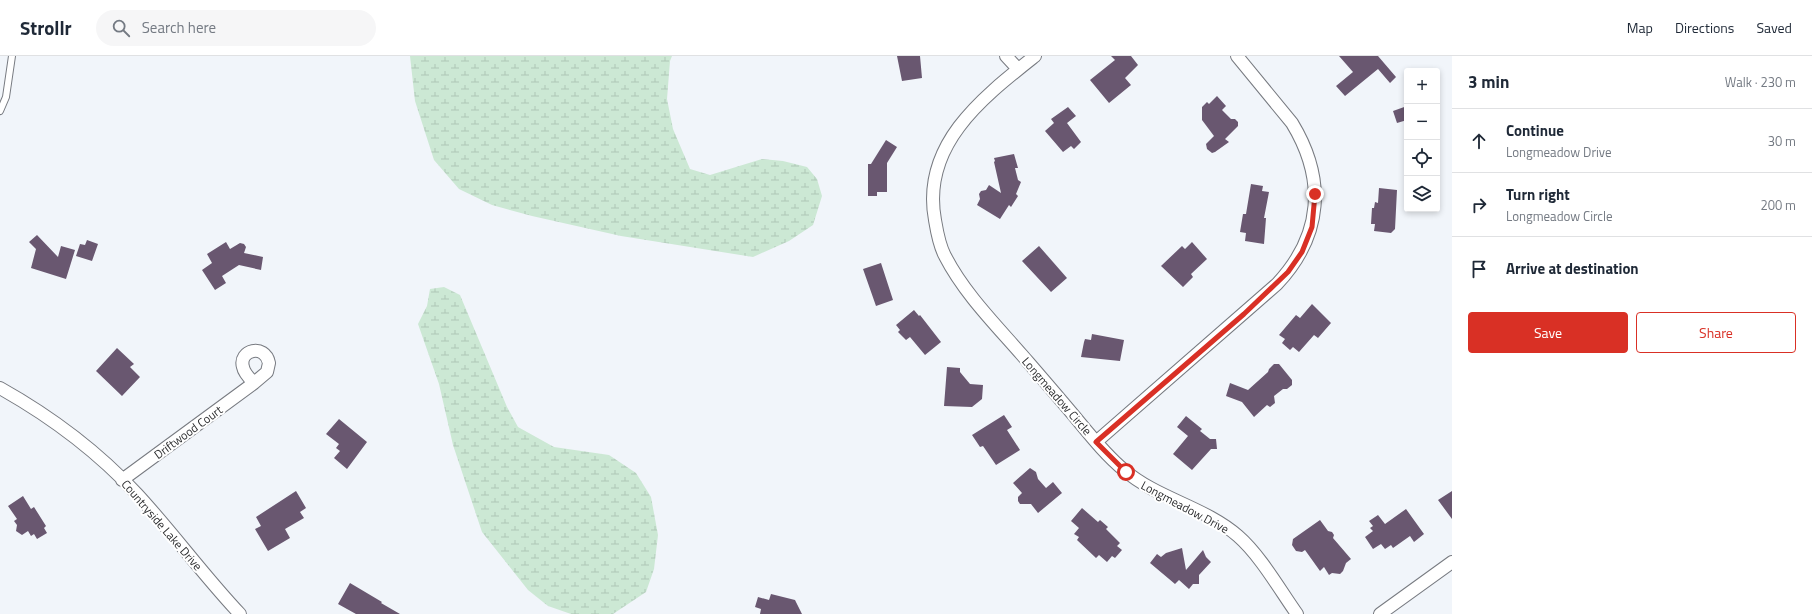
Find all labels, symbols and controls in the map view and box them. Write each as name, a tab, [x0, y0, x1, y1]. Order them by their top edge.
search box	[96, 10, 376, 46]
text: Strollr	[20, 13, 72, 42]
text: Search here	[142, 16, 216, 39]
icon: search	[110, 17, 132, 39]
text: Map	[1627, 17, 1653, 38]
text: Directions	[1675, 17, 1734, 38]
text: Saved	[1756, 17, 1792, 38]
map controls	[1404, 68, 1440, 212]
button: +	[1404, 68, 1440, 104]
text: 3 min	[1468, 69, 1509, 95]
text: Walk · 230 m	[1725, 72, 1796, 92]
button: −	[1404, 104, 1440, 140]
text: Continue	[1506, 119, 1564, 142]
icon: ahead	[1468, 130, 1490, 152]
text: 30 m	[1768, 131, 1796, 151]
button: locate	[1404, 140, 1440, 176]
text: Longmeadow Drive	[1506, 142, 1612, 162]
button: layers	[1404, 176, 1440, 212]
text: Turn right	[1506, 183, 1570, 206]
route end	[1306, 185, 1324, 203]
icon: right	[1468, 194, 1490, 216]
text: 200 m	[1760, 195, 1796, 215]
text: Longmeadow Circle	[1506, 206, 1613, 226]
text: Arrive at destination	[1506, 257, 1639, 280]
icon: arrive	[1468, 258, 1490, 280]
button: Save	[1468, 312, 1628, 353]
button: Share	[1636, 312, 1796, 353]
street label: Longmeadow Circle	[1018, 353, 1096, 439]
street label: Driftwood Court	[150, 400, 227, 463]
route start	[1117, 463, 1135, 481]
street label: Countryside Lake Drive	[117, 475, 207, 575]
street label: Longmeadow Drive	[1138, 476, 1232, 538]

